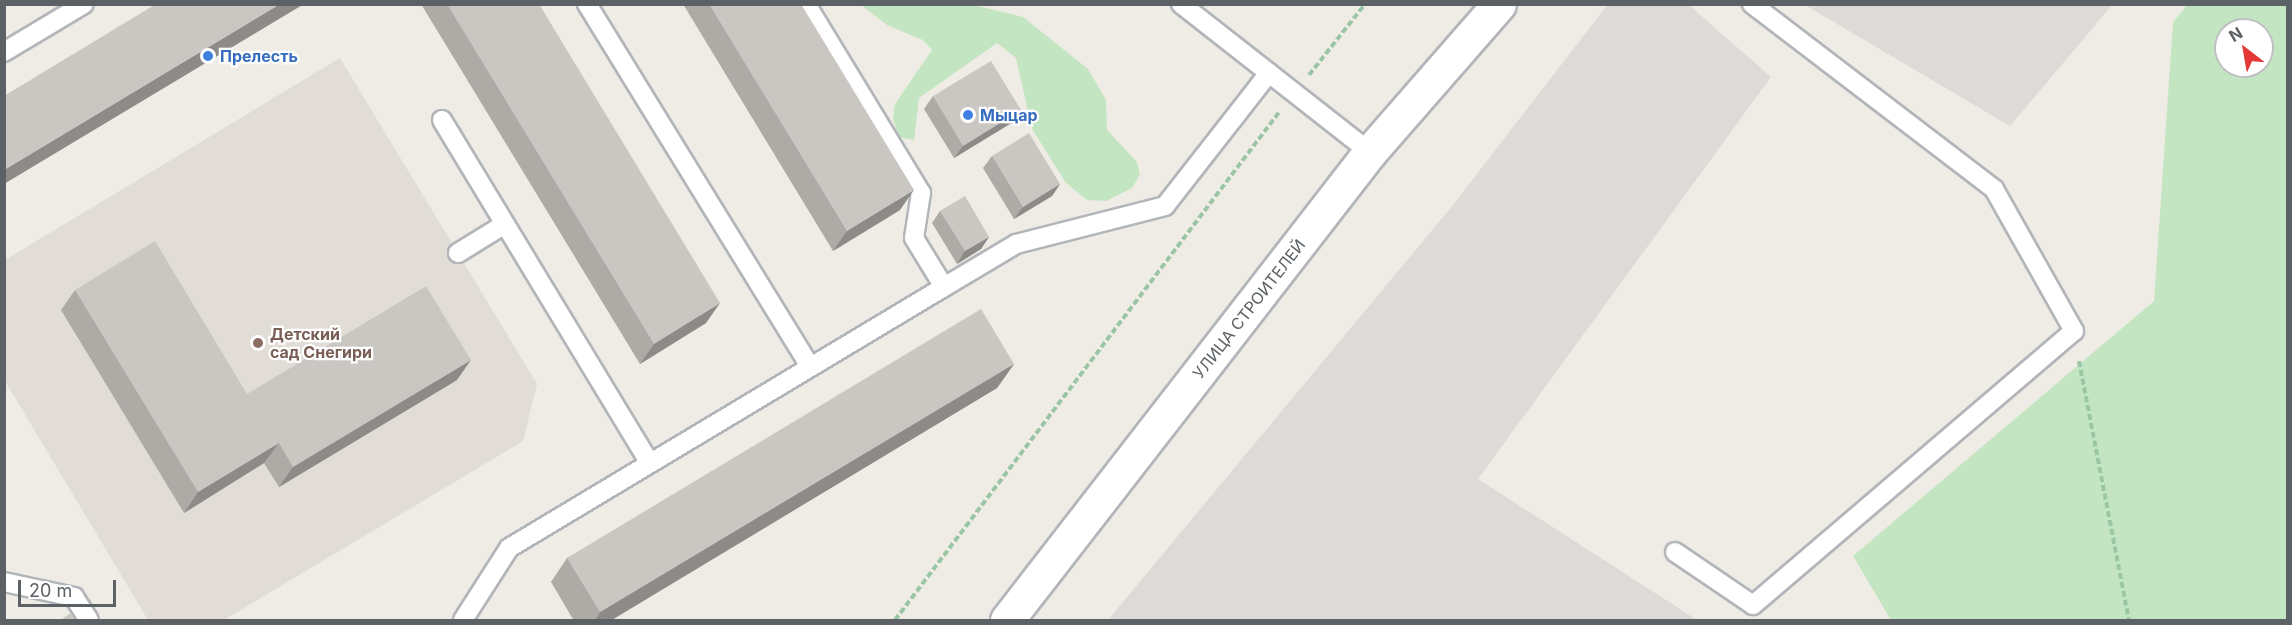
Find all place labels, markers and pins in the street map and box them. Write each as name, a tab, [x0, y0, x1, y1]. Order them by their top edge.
place label: Прелесть	[220, 46, 298, 66]
marker: Прелесть	[201, 49, 215, 63]
place label: Мыцар	[980, 105, 1038, 125]
marker: Мыцар	[961, 108, 975, 122]
place label: Детский сад Снегири	[270, 324, 372, 362]
marker: Детский сад Снегири	[251, 336, 265, 350]

